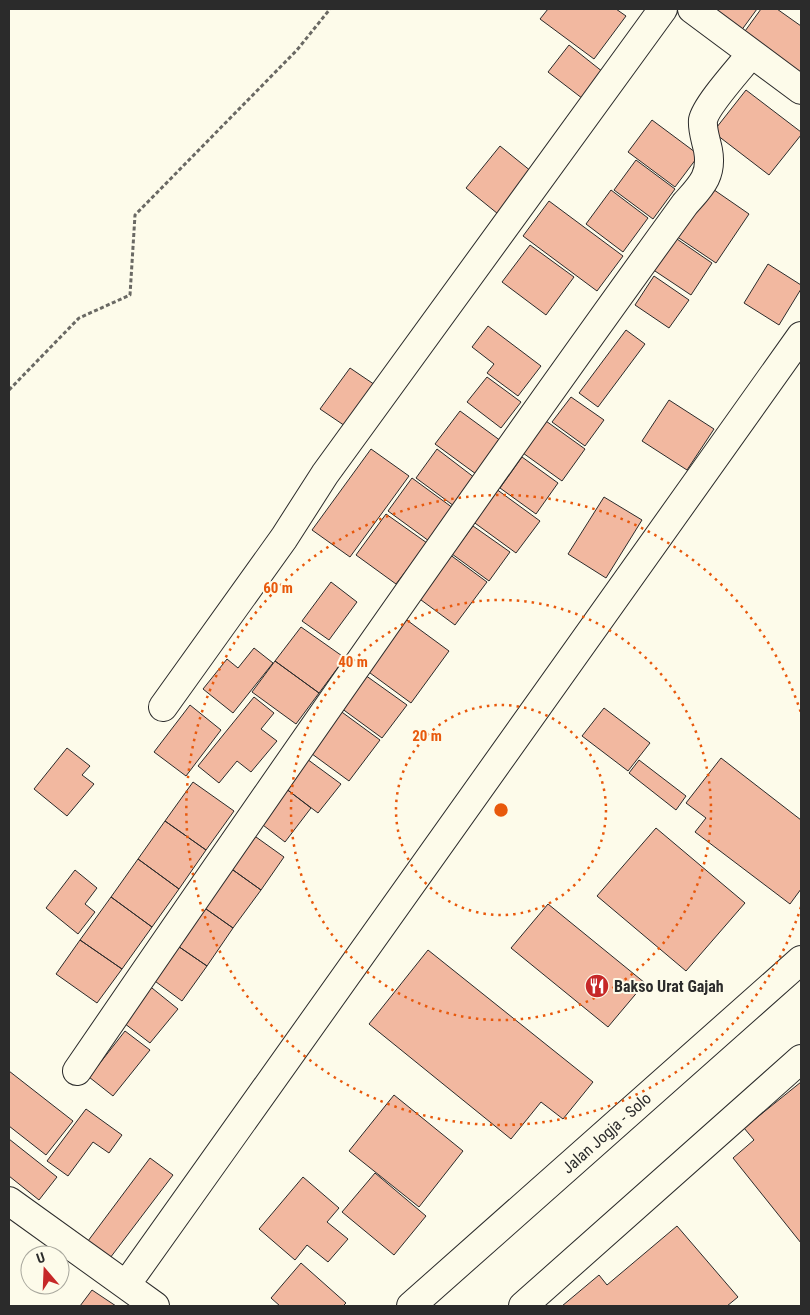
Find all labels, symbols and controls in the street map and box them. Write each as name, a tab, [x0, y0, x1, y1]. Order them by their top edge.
text: 60 m	[263, 579, 293, 597]
text: 40 m	[338, 653, 368, 671]
text: 20 m	[412, 727, 442, 745]
centre of rings	[492, 801, 510, 819]
restaurant icon: Bakso Urat Gajah	[584, 973, 610, 999]
place label: Bakso Urat Gajah	[614, 977, 724, 996]
street label: Jalan Jogja - Solo	[558, 1088, 655, 1177]
north arrow	[20, 1245, 70, 1295]
text: U	[34, 1249, 47, 1267]

